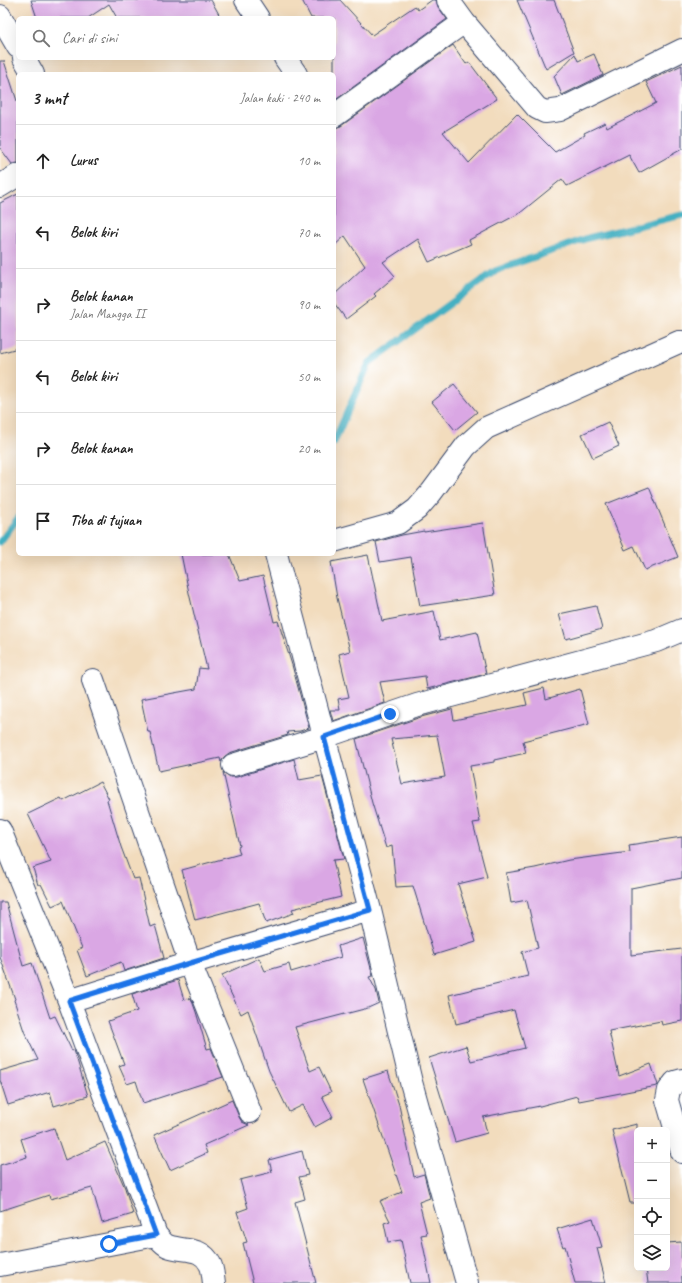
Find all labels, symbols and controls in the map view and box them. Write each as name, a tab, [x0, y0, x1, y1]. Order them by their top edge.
search box	[16, 16, 336, 60]
icon: search	[30, 27, 52, 49]
text: Cari di sini	[62, 29, 117, 48]
text: 3 mnt	[32, 88, 67, 109]
text: Jalan kaki · 240 m	[240, 90, 320, 106]
icon: ahead	[32, 150, 54, 172]
text: Lurus	[70, 151, 98, 170]
text: 10 m	[298, 153, 320, 169]
icon: left	[32, 222, 54, 244]
text: Belok kiri	[70, 223, 117, 242]
text: 70 m	[298, 225, 320, 241]
text: Belok kanan	[70, 287, 133, 306]
icon: right	[32, 294, 54, 316]
text: 90 m	[298, 297, 320, 313]
text: Jalan Mangga II	[70, 306, 145, 322]
icon: left	[32, 366, 54, 388]
text: Belok kiri	[70, 367, 117, 386]
text: 50 m	[298, 369, 320, 385]
icon: right	[32, 438, 54, 460]
text: Belok kanan	[70, 439, 133, 458]
text: 20 m	[298, 441, 320, 457]
icon: arrive	[32, 510, 54, 532]
text: Tiba di tujuan	[70, 511, 141, 530]
route end	[381, 705, 399, 723]
map controls	[634, 1127, 670, 1271]
button: +	[634, 1127, 670, 1163]
button: −	[634, 1163, 670, 1199]
button: locate	[634, 1199, 670, 1235]
route start	[100, 1235, 118, 1253]
button: layers	[634, 1235, 670, 1271]

